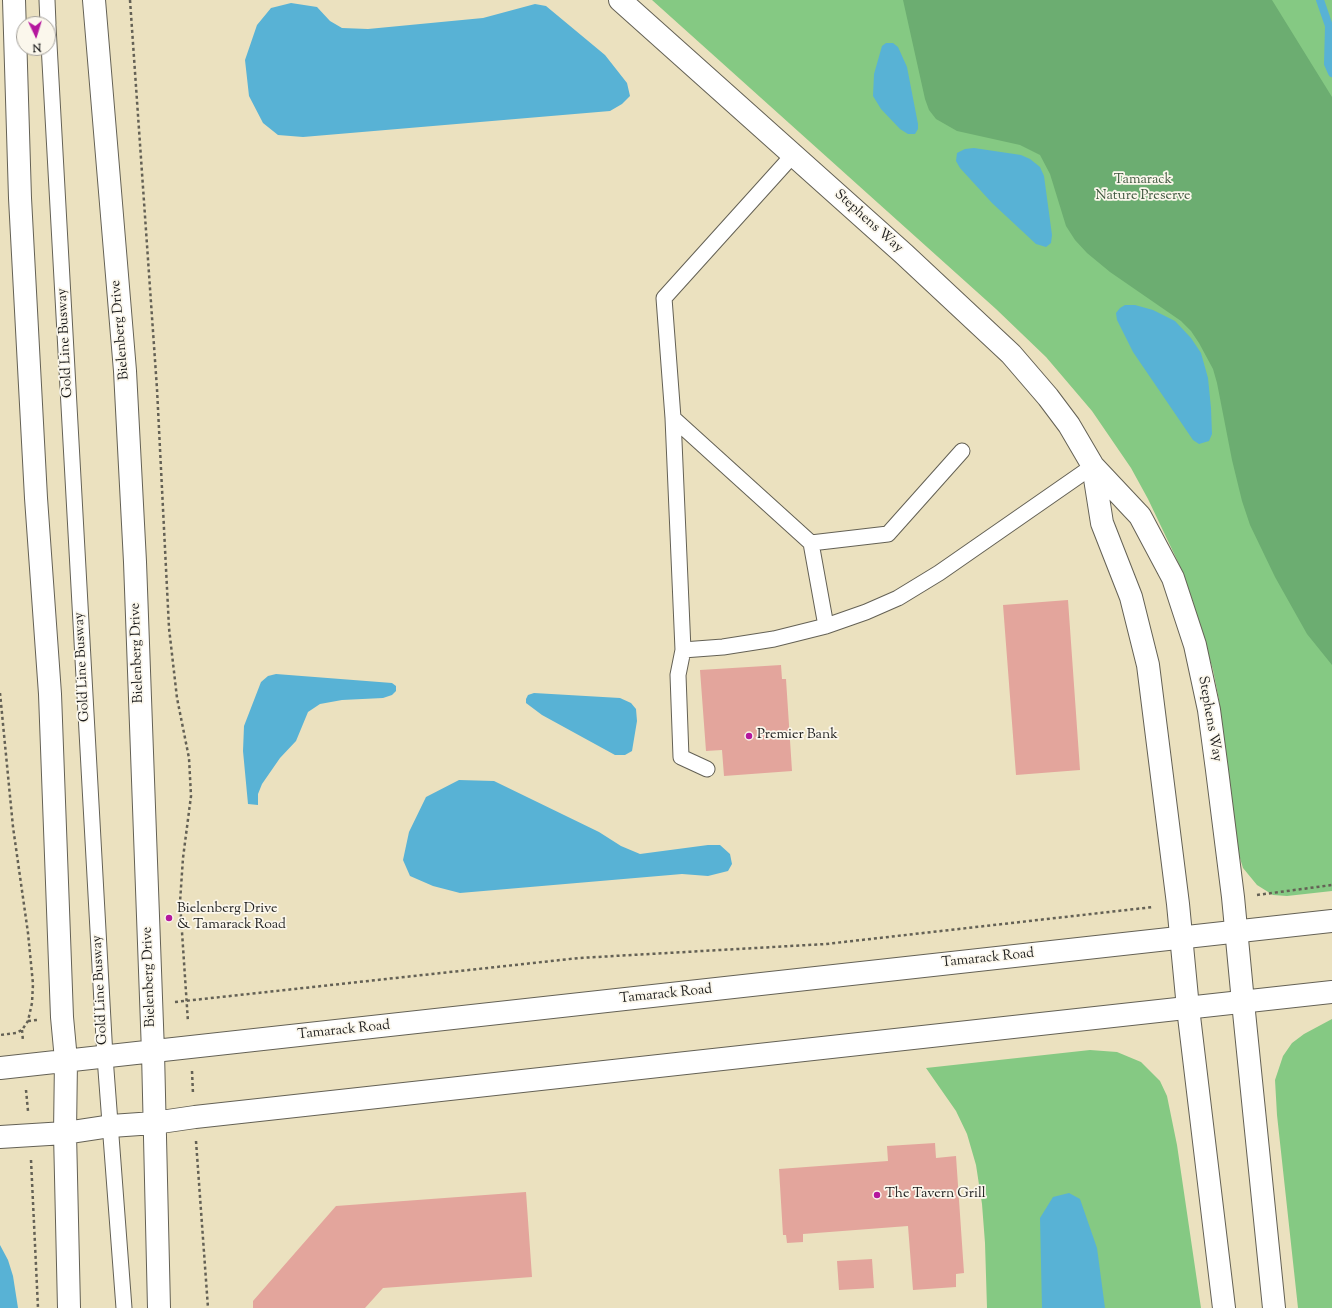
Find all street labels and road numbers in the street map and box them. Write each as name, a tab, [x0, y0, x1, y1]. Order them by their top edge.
street label: Stephens Way	[830, 187, 906, 257]
street label: Bielenberg Drive	[108, 279, 134, 381]
street label: Gold Line Busway	[55, 288, 77, 398]
street label: Bielenberg Drive	[128, 602, 148, 704]
street label: Gold Line Busway	[72, 612, 94, 722]
street label: Stephens Way	[1193, 675, 1225, 763]
street label: Bielenberg Drive	[140, 926, 160, 1028]
street label: Gold Line Busway	[90, 935, 112, 1045]
street label: Tamarack Road	[941, 946, 1035, 972]
street label: Tamarack Road	[619, 982, 713, 1008]
street label: Tamarack Road	[297, 1018, 391, 1044]

